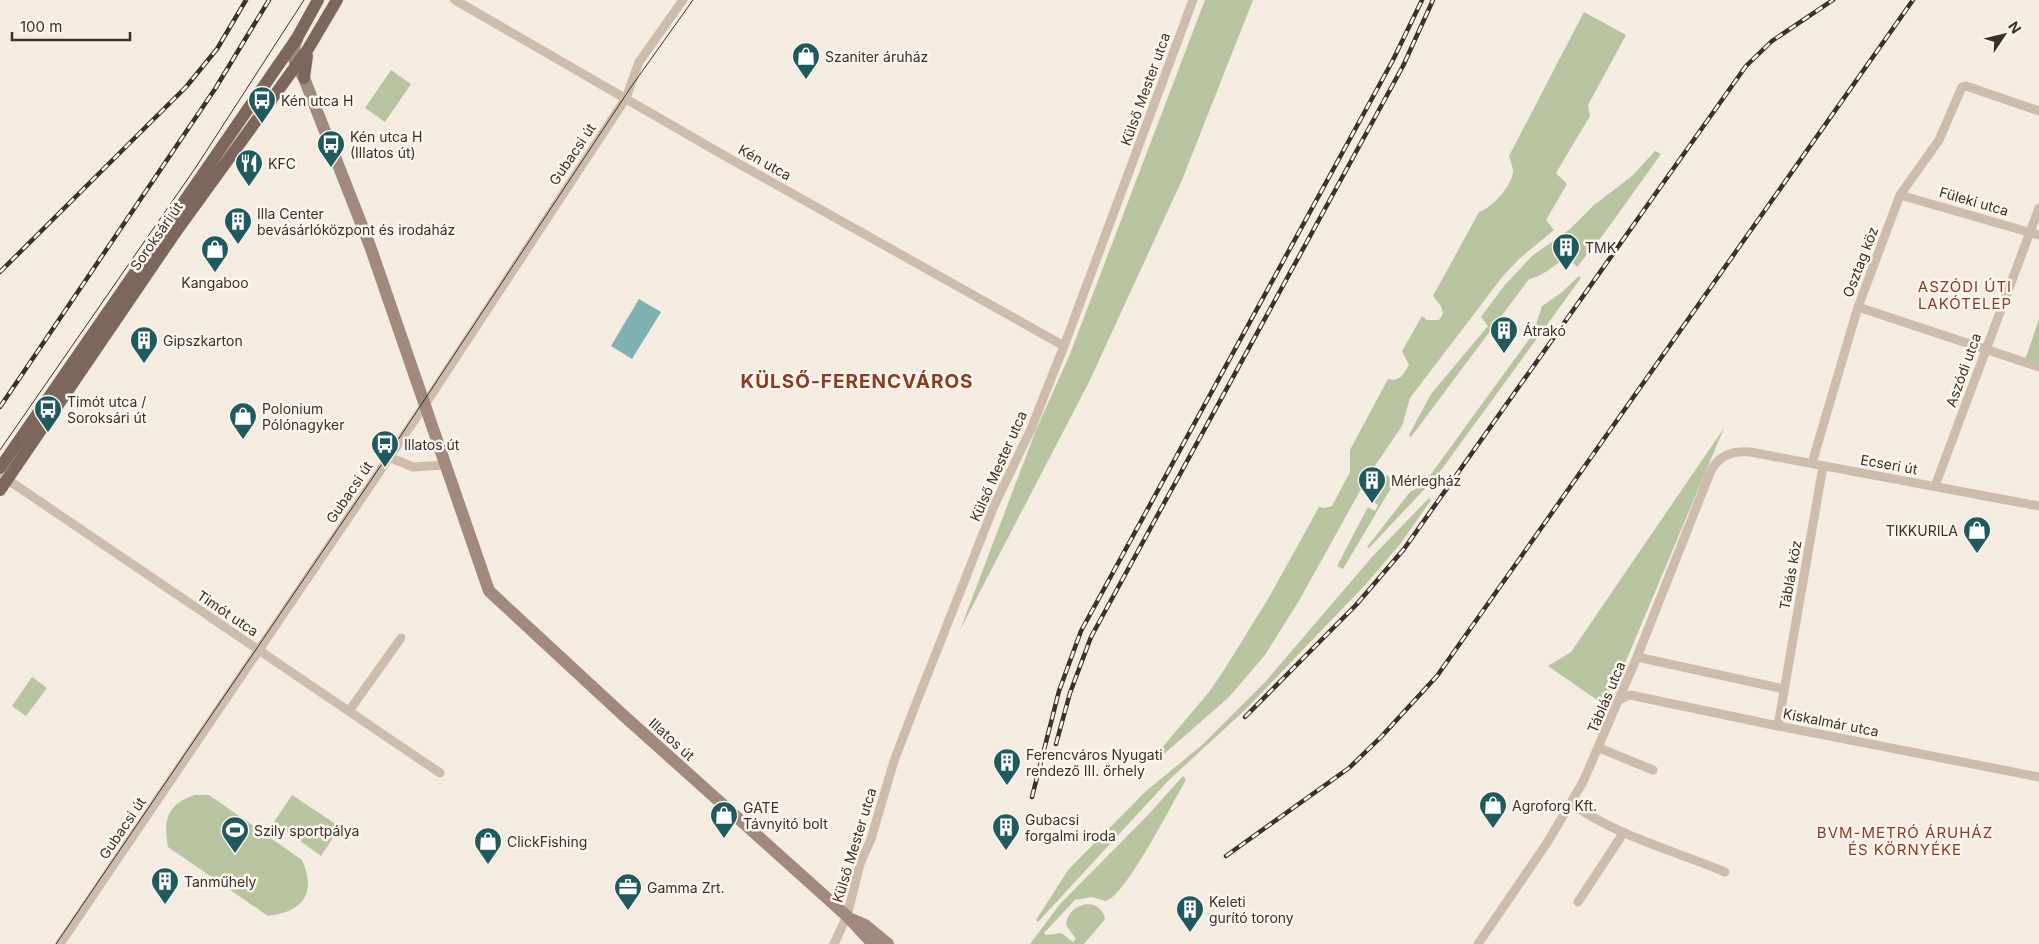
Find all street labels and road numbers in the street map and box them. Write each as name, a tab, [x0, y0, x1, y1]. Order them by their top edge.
street label: Külső Mester utca	[1117, 30, 1173, 148]
street label: Gubacsi út	[545, 120, 599, 188]
street label: Kén utca	[736, 141, 794, 183]
street label: Füleki utca	[1937, 183, 2011, 219]
street label: Soroksári út	[126, 198, 186, 273]
street label: Osztag köz	[1839, 224, 1881, 300]
street label: Aszódi utca	[1942, 331, 1984, 409]
street label: Külső Mester utca	[966, 408, 1030, 524]
street label: Ecseri út	[1859, 451, 1919, 477]
street label: Gubacsi út	[322, 458, 376, 526]
street label: Táblás köz	[1776, 539, 1804, 611]
street label: Timót utca	[194, 586, 262, 640]
street label: Táblás utca	[1583, 659, 1629, 735]
street label: Kiskalmár utca	[1782, 704, 1880, 740]
street label: Illatos út	[646, 714, 699, 764]
street label: Külső Mester utca	[828, 786, 880, 904]
street label: Gubacsi út	[95, 794, 149, 862]

